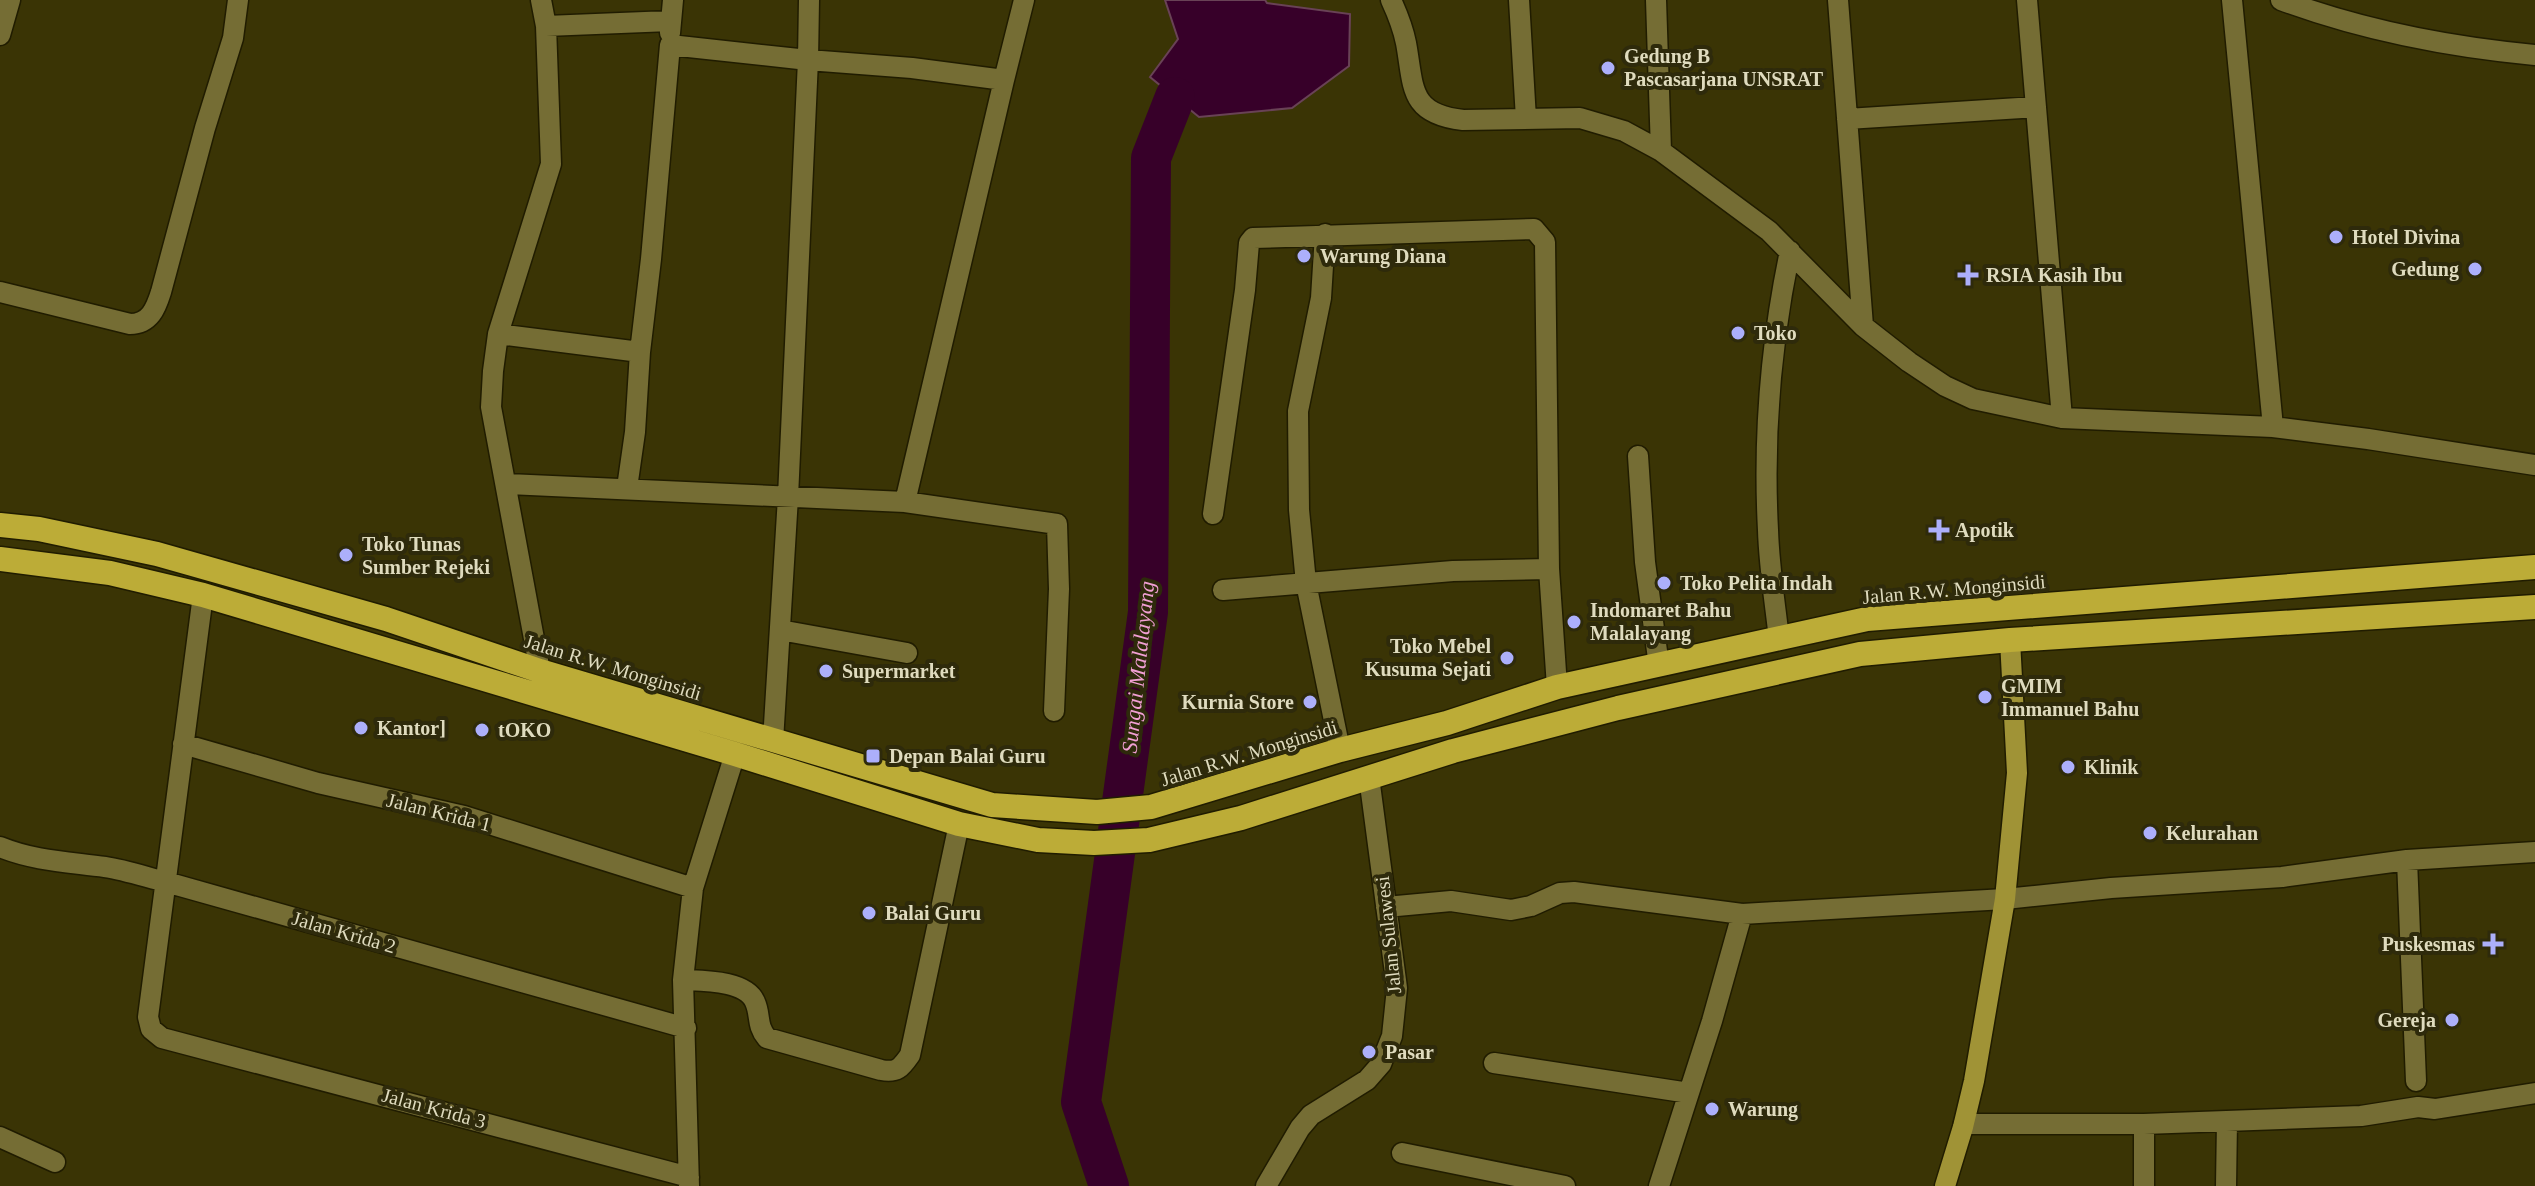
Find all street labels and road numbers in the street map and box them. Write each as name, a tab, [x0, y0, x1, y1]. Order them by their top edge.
street label: Jalan R.W. Monginsidi	[1862, 570, 2047, 609]
street label: Jalan R.W. Monginsidi	[522, 630, 704, 705]
street label: Jalan R.W. Monginsidi	[1158, 715, 1341, 791]
street label: Jalan Krida 1	[385, 788, 493, 836]
street label: Jalan Sulawesi	[1371, 875, 1405, 995]
street label: Jalan Krida 2	[290, 907, 398, 957]
street label: Jalan Krida 3	[380, 1084, 488, 1132]

